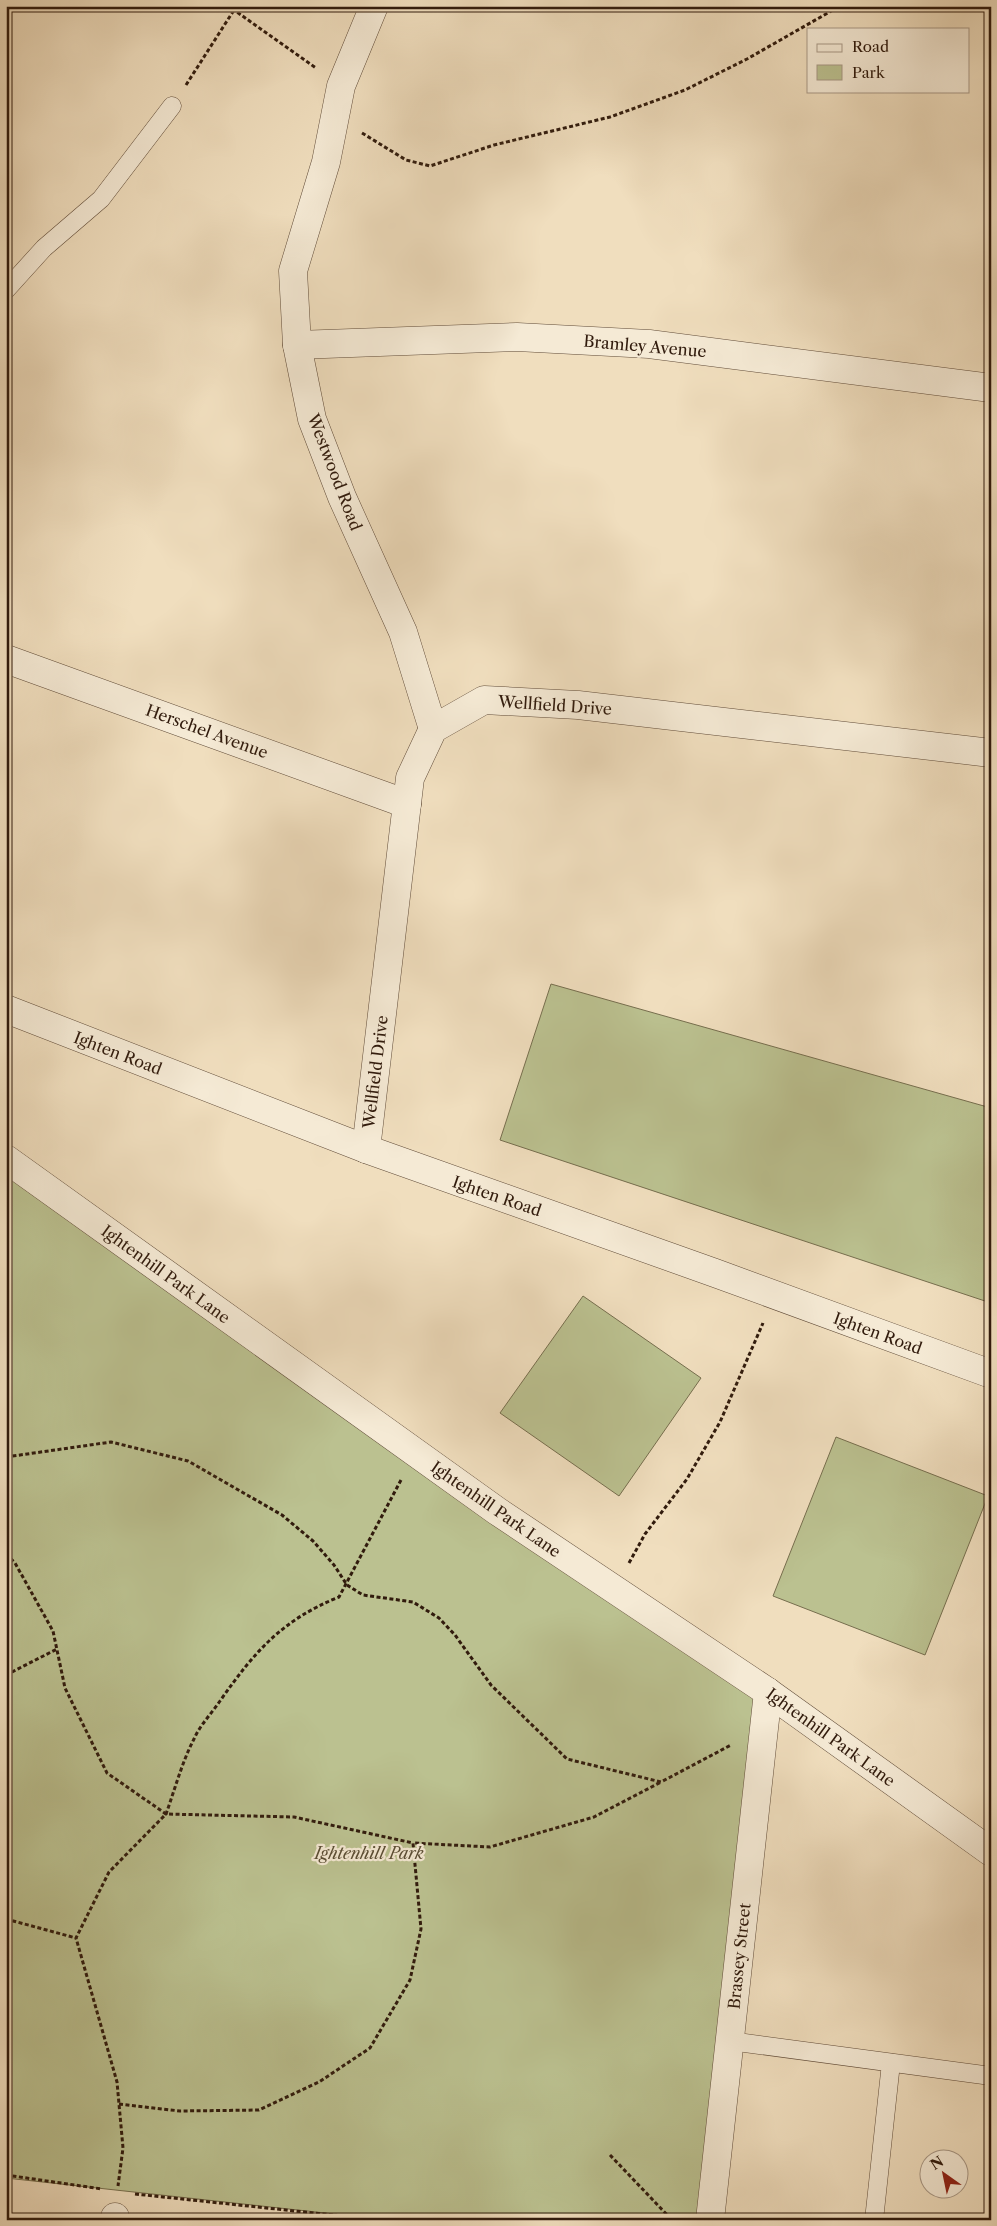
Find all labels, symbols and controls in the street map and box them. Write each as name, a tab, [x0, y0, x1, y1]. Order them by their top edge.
legend	[807, 28, 970, 92]
text: Road	[852, 37, 889, 56]
text: Park	[852, 63, 886, 82]
street label: Bramley Avenue	[583, 331, 707, 361]
street label: Westwood Road	[303, 410, 367, 534]
street label: Wellfield Drive	[496, 691, 613, 719]
street label: Herschel Avenue	[143, 700, 271, 762]
street label: Wellfield Drive	[358, 1014, 392, 1131]
street label: Ighten Road	[71, 1027, 165, 1079]
street label: Ighten Road	[450, 1171, 544, 1221]
street label: Ightenhill Park Lane	[98, 1221, 234, 1327]
street label: Ighten Road	[831, 1308, 925, 1358]
street label: Ightenhill Park Lane	[427, 1457, 565, 1561]
street label: Ightenhill Park Lane	[763, 1684, 899, 1790]
park label: Ightenhill Park	[312, 1843, 424, 1863]
street label: Brassey Street	[723, 1902, 755, 2010]
north arrow	[920, 2148, 970, 2198]
text: N	[927, 2152, 947, 2174]

